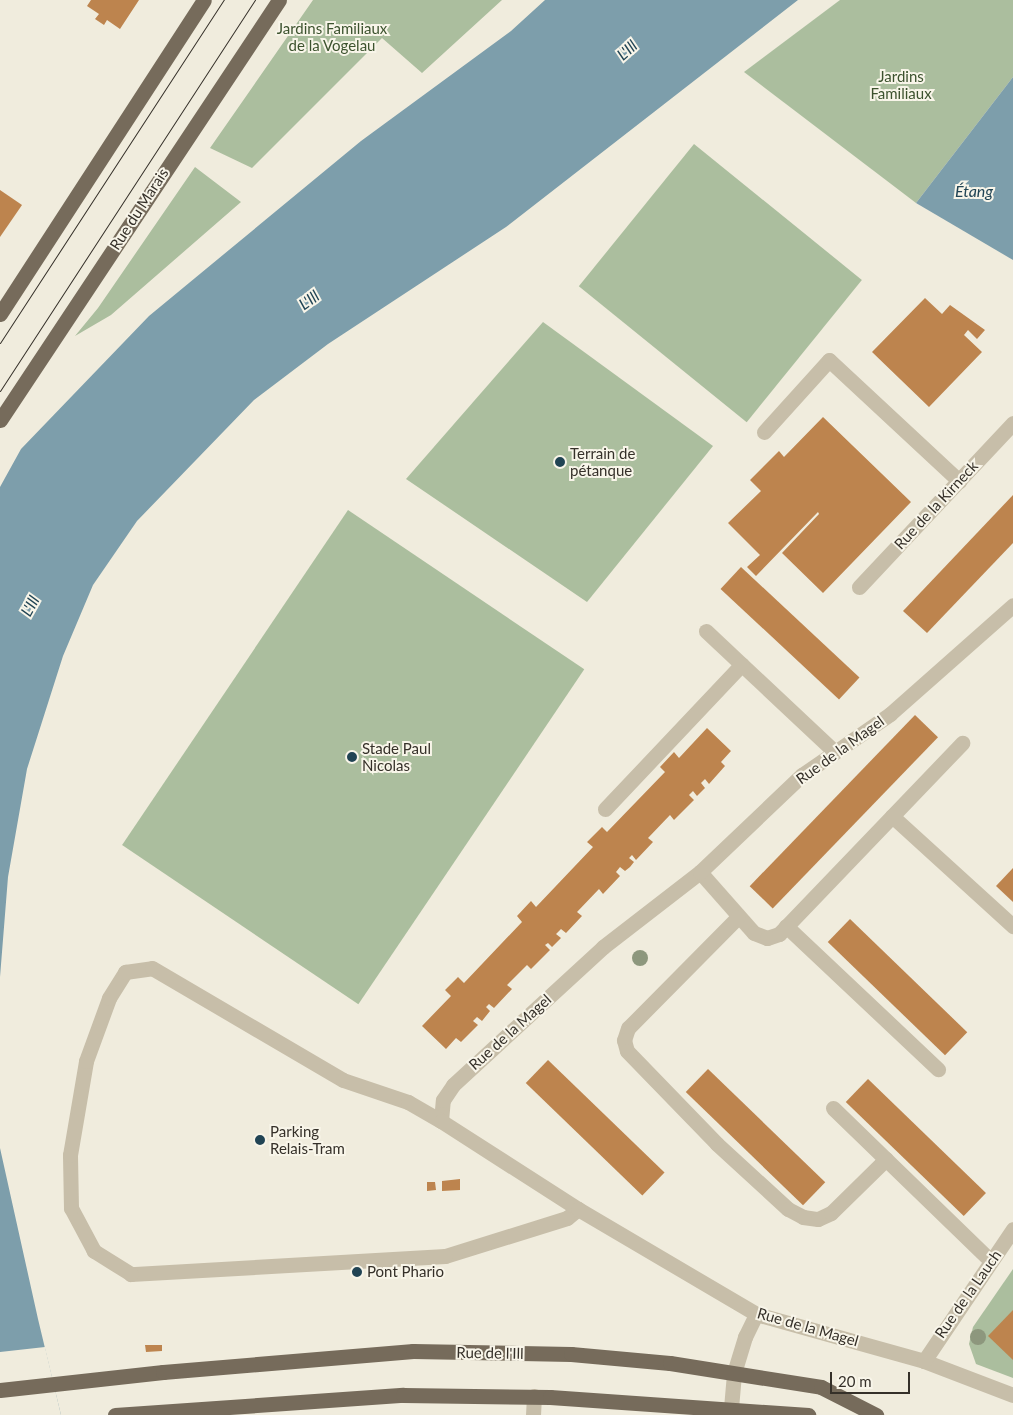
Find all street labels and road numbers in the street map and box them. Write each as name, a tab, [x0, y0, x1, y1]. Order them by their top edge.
street label: Rue du Marais	[106, 165, 172, 253]
street label: Rue de la Kirneck	[890, 457, 982, 553]
street label: Rue de la Magel	[792, 712, 888, 788]
street label: Rue de la Magel	[465, 990, 555, 1074]
street label: Rue de la Lauch	[931, 1247, 1005, 1341]
street label: Rue de la Magel	[755, 1304, 861, 1350]
street label: Rue de l'Ill	[456, 1343, 524, 1363]

